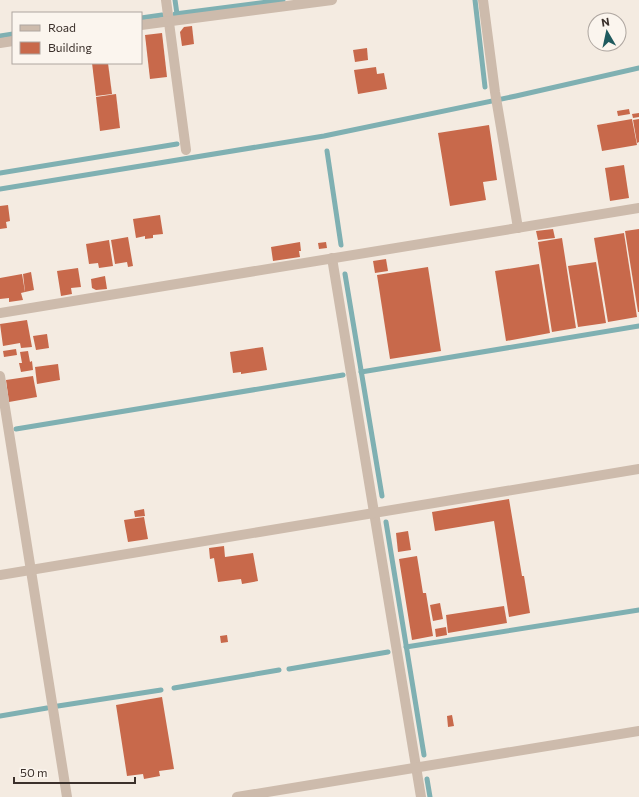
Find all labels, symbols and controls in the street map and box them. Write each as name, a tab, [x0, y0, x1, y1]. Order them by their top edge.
legend	[12, 12, 142, 64]
north arrow	[587, 12, 627, 52]
text: N	[600, 15, 610, 29]
text: Road	[48, 20, 76, 34]
text: Building	[48, 40, 92, 54]
scale bar	[14, 759, 135, 785]
text: 50 m	[20, 765, 48, 779]

